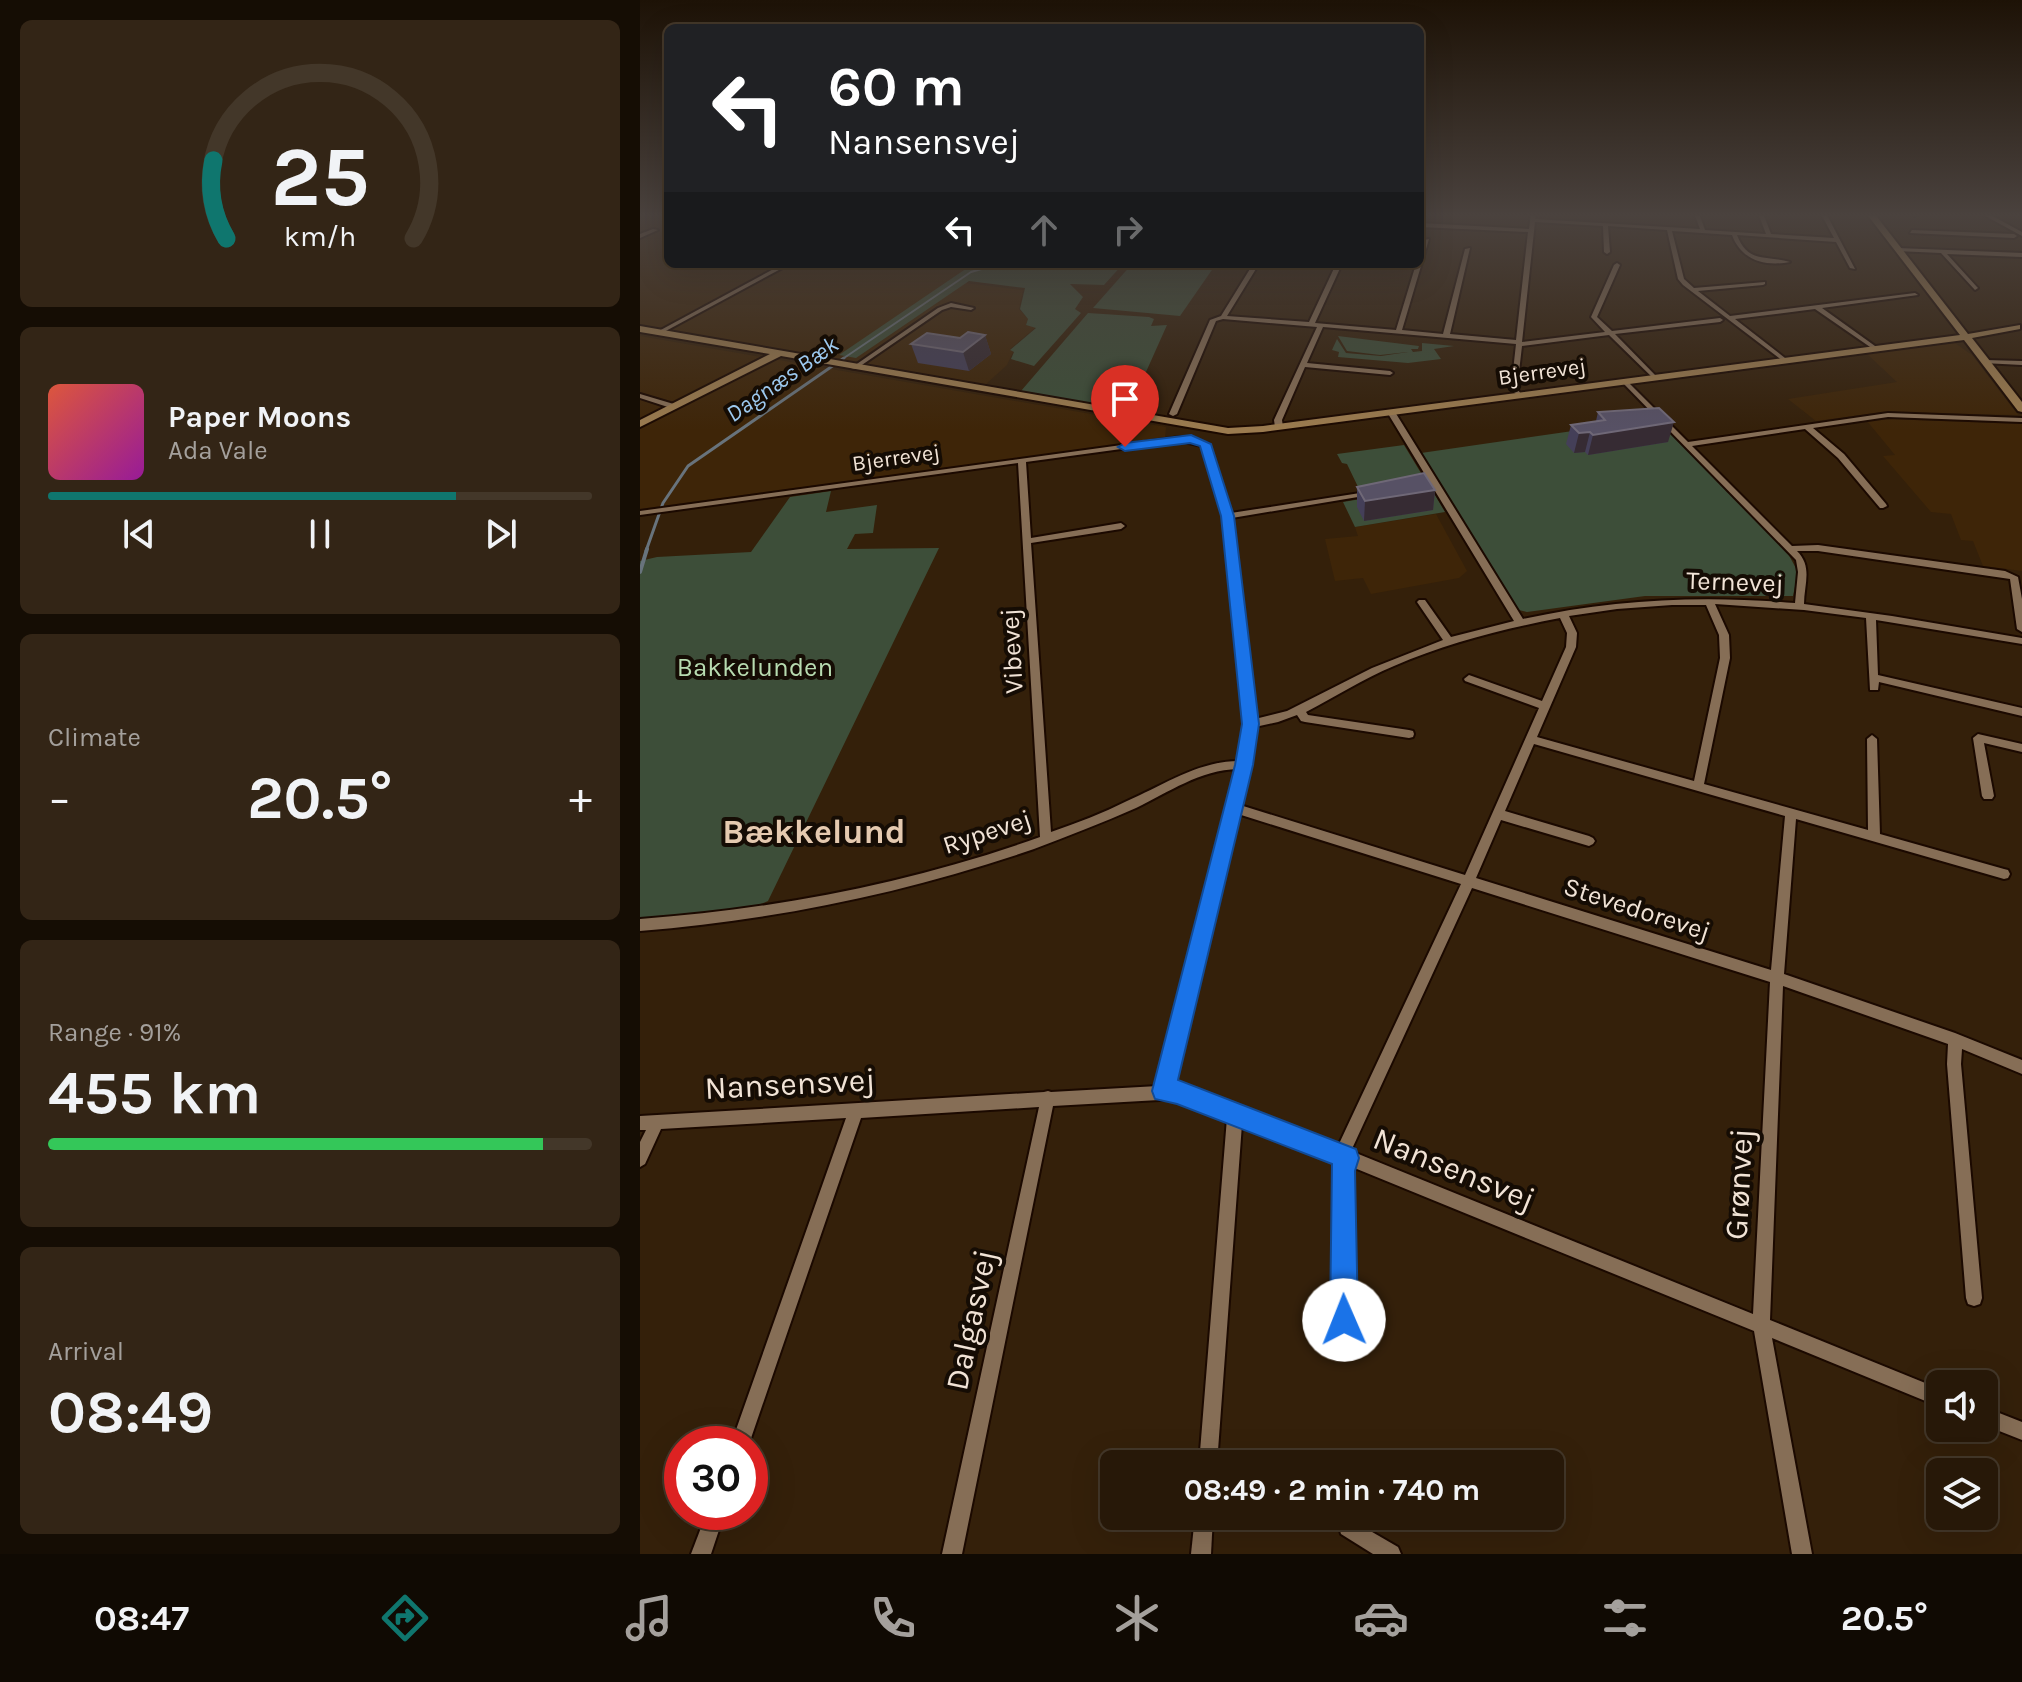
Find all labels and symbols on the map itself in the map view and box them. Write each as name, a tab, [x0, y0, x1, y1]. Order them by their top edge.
water label: Dagnæs Bæk	[720, 330, 844, 428]
street label: Bjerrevej	[1496, 353, 1588, 391]
pin	[1091, 365, 1159, 447]
street label: Bjerrevej	[850, 439, 942, 477]
street label: Ternevej	[1686, 565, 1784, 599]
street label: Vibevej	[994, 607, 1030, 695]
park label: Bakkelunden	[677, 652, 833, 683]
street label: Rypevej	[939, 803, 1035, 861]
district label: Bækkelund	[722, 812, 906, 852]
street label: Stevedorevej	[1560, 871, 1714, 947]
street label: Nansensvej	[704, 1061, 876, 1107]
street label: Nansensvej	[1368, 1120, 1540, 1218]
street label: Grønvej	[1718, 1127, 1760, 1241]
street label: Dalgasvej	[938, 1246, 1004, 1394]
position arrow	[1302, 1278, 1386, 1362]
speed limit sign: 30	[664, 1426, 768, 1530]

